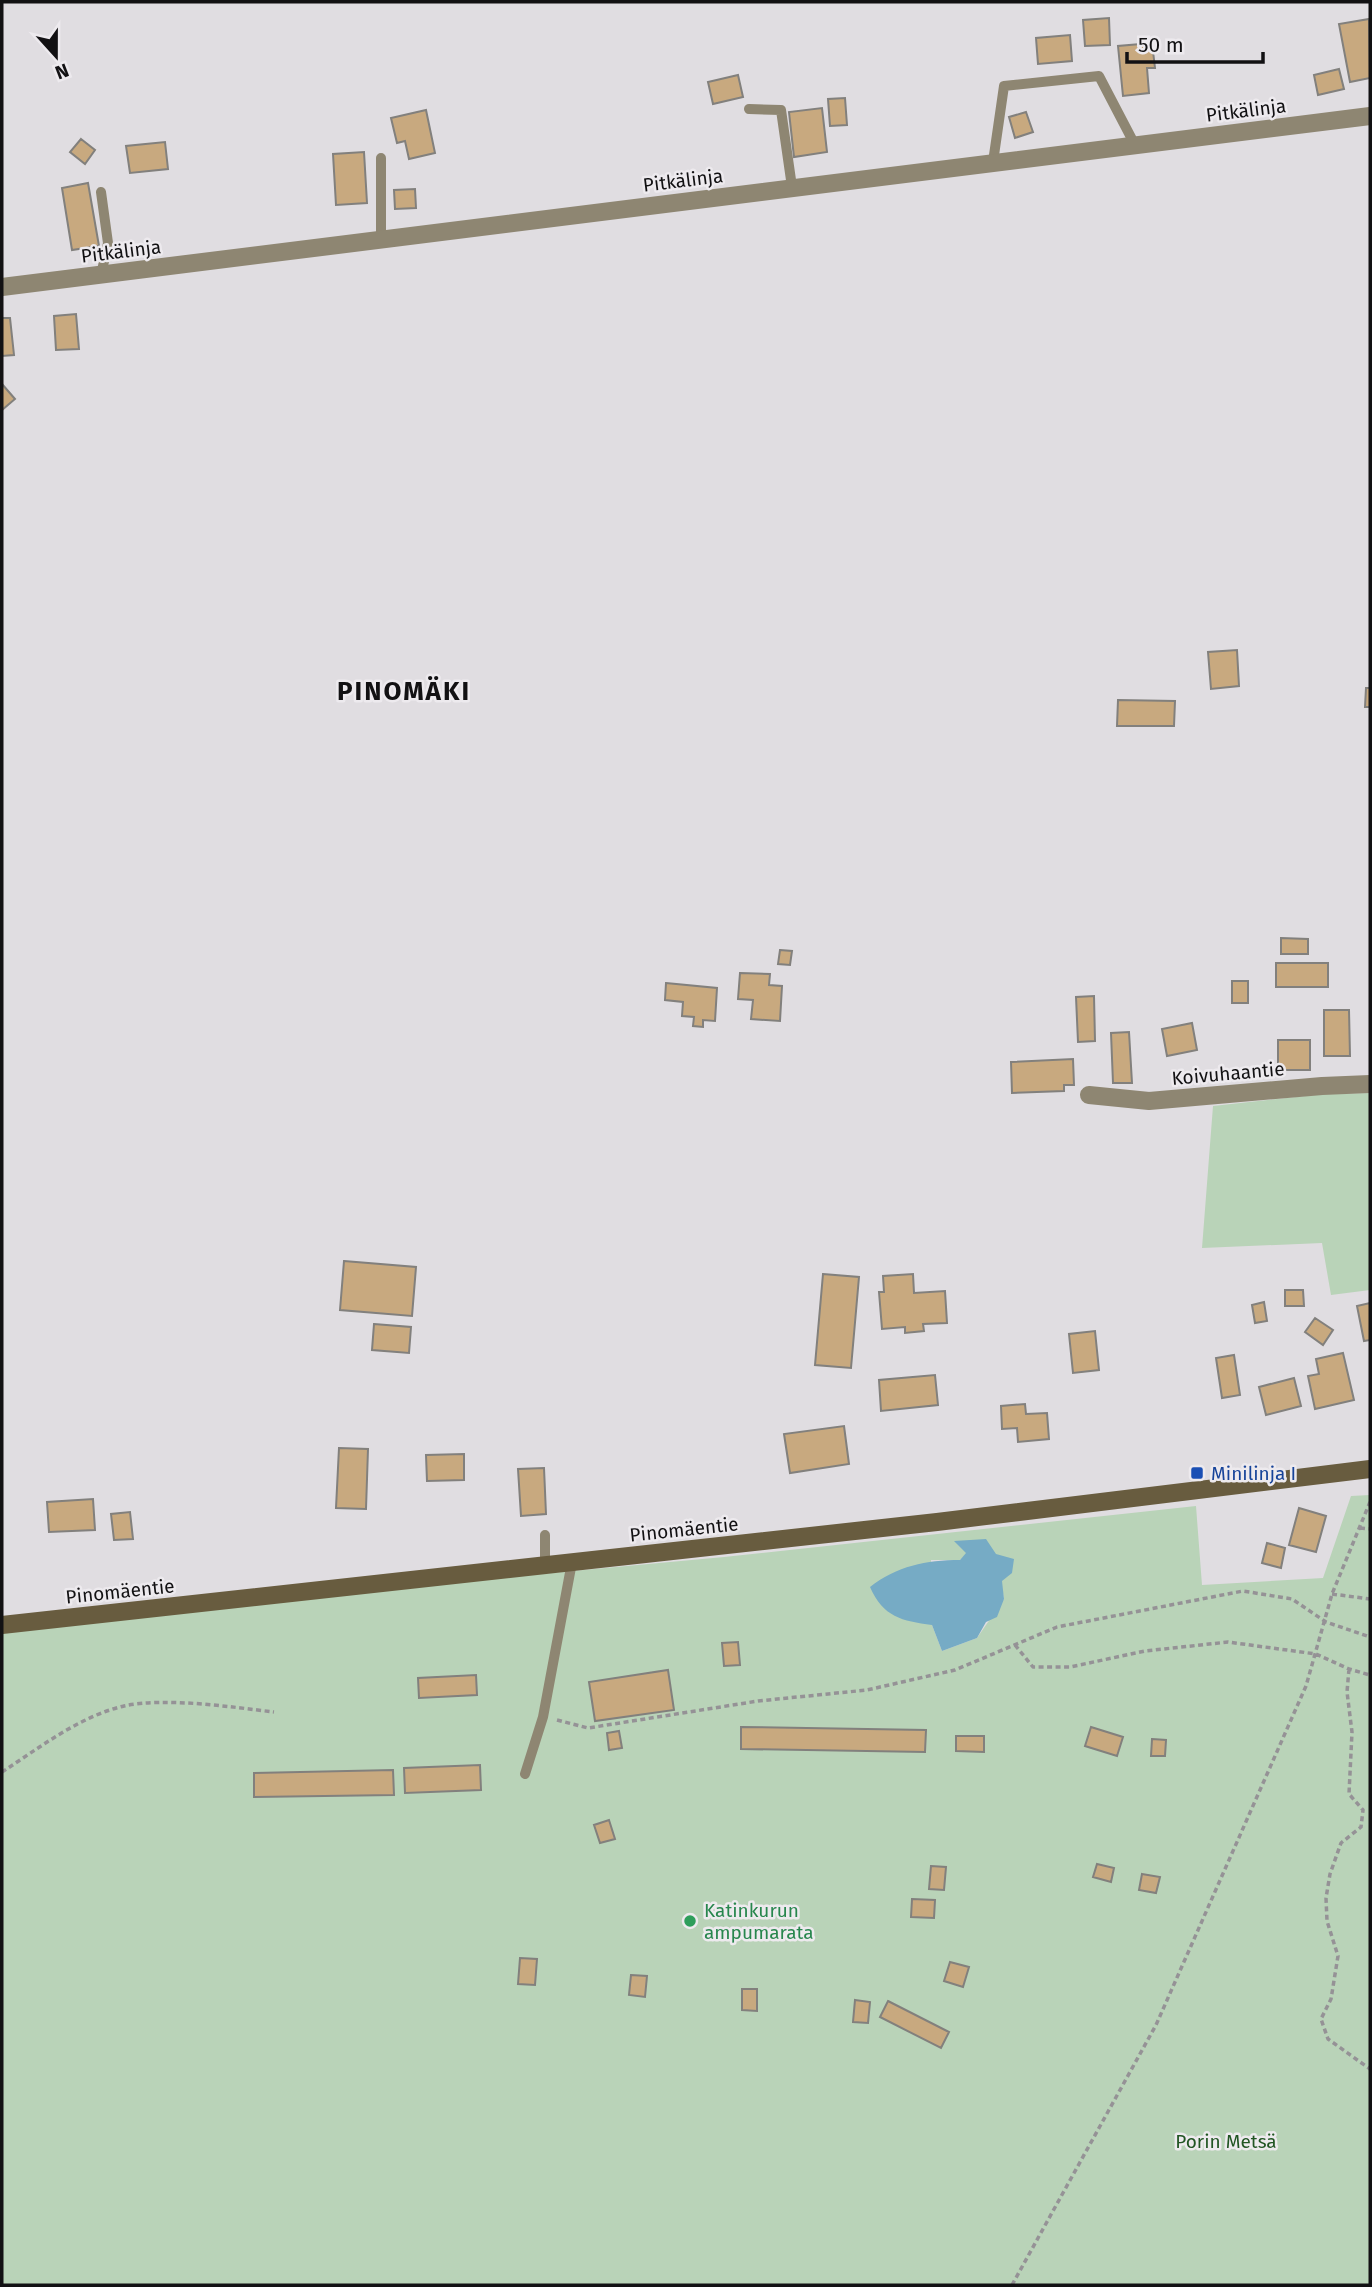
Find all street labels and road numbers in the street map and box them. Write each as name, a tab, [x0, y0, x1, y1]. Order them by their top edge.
street label: Pitkälinja	[1205, 94, 1287, 127]
street label: Pitkälinja	[642, 164, 724, 197]
street label: Pitkälinja	[80, 235, 162, 268]
street label: Koivuhaantie	[1171, 1057, 1285, 1090]
street label: Pinomäentie	[628, 1512, 740, 1547]
street label: Pinomäentie	[64, 1574, 176, 1609]

